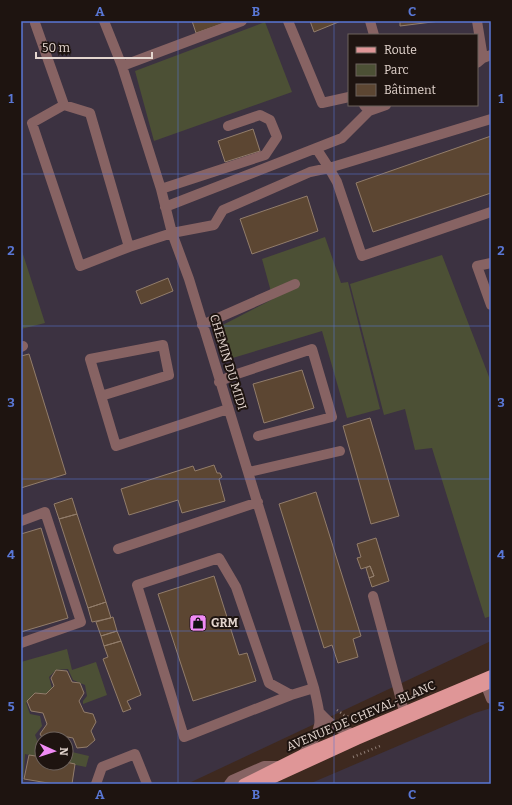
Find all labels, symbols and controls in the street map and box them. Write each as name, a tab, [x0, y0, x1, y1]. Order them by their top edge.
text: A	[95, 4, 105, 19]
text: B	[252, 4, 260, 19]
text: C	[408, 4, 416, 19]
scale bar	[36, 34, 152, 60]
legend	[348, 34, 478, 106]
text: 50 m	[42, 41, 71, 55]
text: Route	[384, 43, 417, 57]
text: Parc	[384, 63, 409, 77]
text: Bâtiment	[384, 83, 437, 97]
text: 1	[8, 91, 14, 106]
text: 1	[498, 91, 504, 106]
text: 2	[7, 243, 15, 258]
text: 2	[497, 243, 505, 258]
street label: CHEMIN DU MIDI	[207, 312, 249, 412]
text: 3	[7, 395, 15, 410]
text: 3	[497, 395, 505, 410]
text: 4	[7, 547, 15, 562]
text: 4	[497, 547, 505, 562]
shop icon: GRM	[188, 613, 208, 633]
place label: GRM	[211, 616, 239, 630]
street label: AVENUE DE CHEVAL-BLANC	[284, 678, 438, 754]
text: 5	[7, 699, 15, 714]
text: 5	[497, 699, 505, 714]
north arrow	[34, 731, 74, 771]
text: N	[57, 747, 70, 757]
text: A	[95, 787, 105, 802]
text: B	[252, 787, 260, 802]
text: C	[408, 787, 416, 802]

